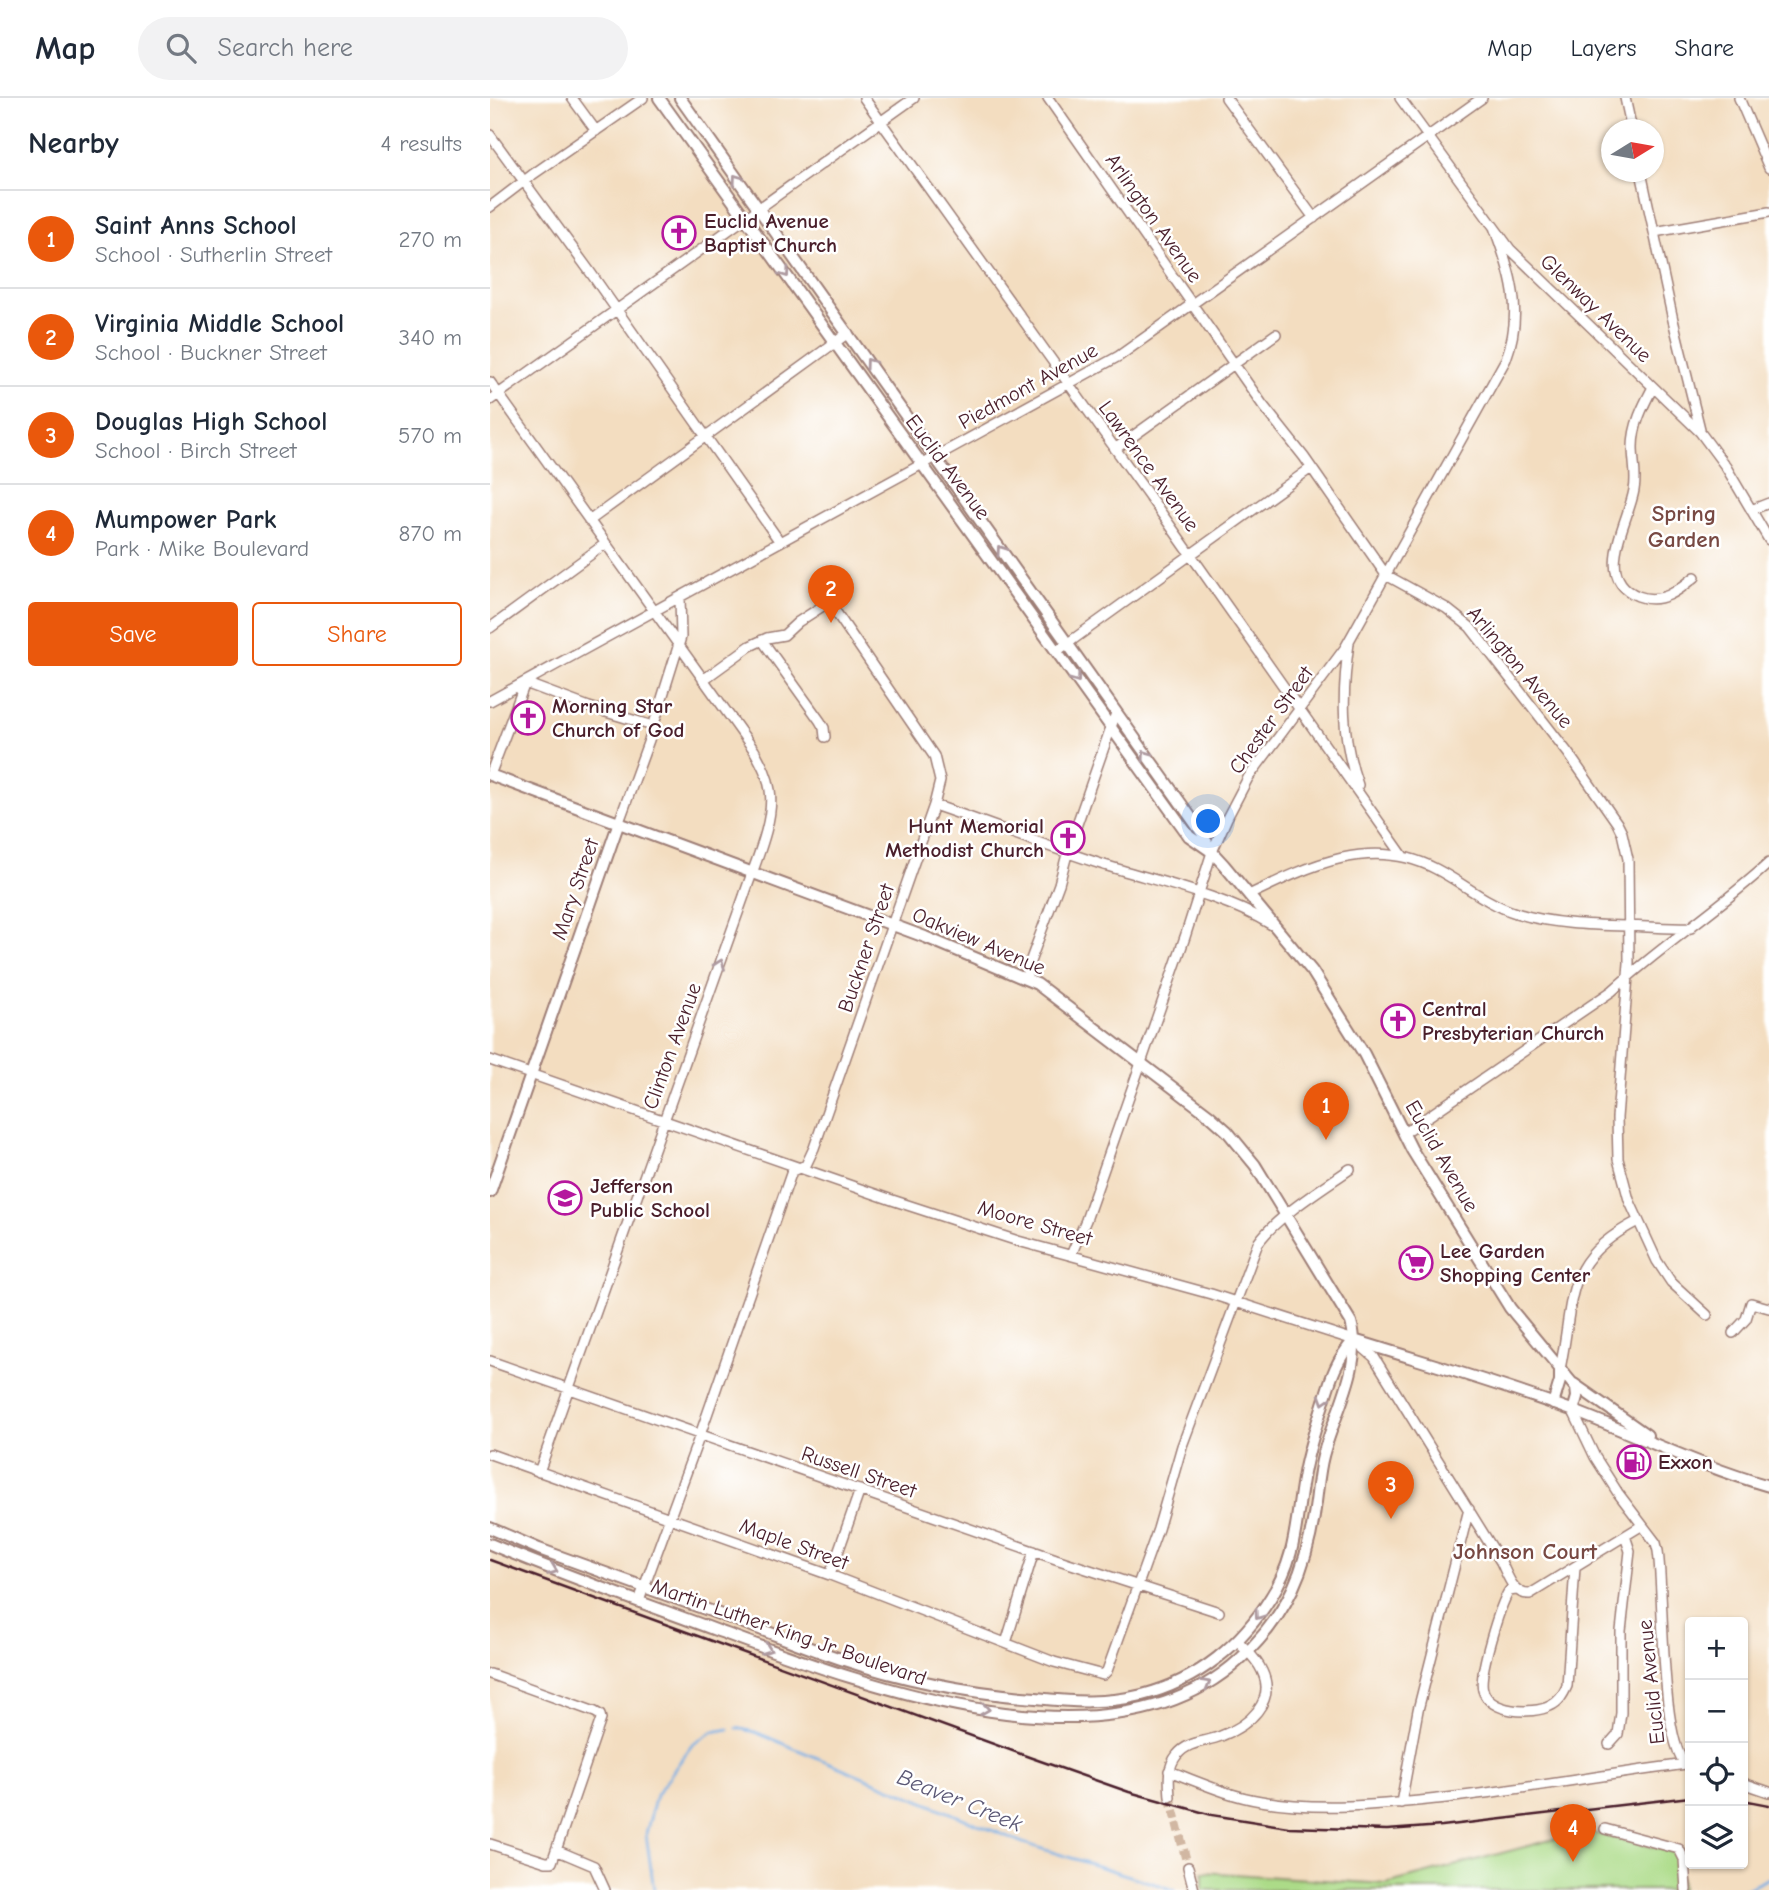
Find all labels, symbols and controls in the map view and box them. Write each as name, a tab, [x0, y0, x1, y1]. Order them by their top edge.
search box	[138, 17, 628, 80]
text: Map	[35, 29, 96, 67]
icon: search	[162, 29, 200, 67]
text: Search here	[218, 33, 353, 63]
text: Map	[1487, 34, 1533, 62]
text: Layers	[1571, 34, 1636, 62]
text: Share	[1674, 34, 1734, 62]
north arrow	[1601, 119, 1664, 182]
text: Nearby	[28, 126, 119, 161]
text: 4 results	[380, 130, 462, 157]
street label: Arlington Avenue	[1101, 149, 1207, 287]
one-way arrow	[732, 174, 745, 187]
place label: Euclid Avenue Baptist Church	[704, 209, 837, 257]
text: Saint Anns School	[95, 211, 297, 241]
church icon: Euclid Avenue Baptist Church	[660, 214, 698, 252]
text: 1	[46, 226, 56, 253]
text: 270 m	[398, 226, 462, 253]
text: School · Sutherlin Street	[95, 241, 332, 268]
street label: Glenway Avenue	[1535, 249, 1657, 367]
one-way arrow	[777, 265, 789, 278]
text: Virginia Middle School	[95, 309, 344, 339]
text: 2	[45, 324, 57, 351]
text: 340 m	[399, 324, 462, 351]
street label: Piedmont Avenue	[954, 338, 1102, 434]
text: School · Buckner Street	[95, 339, 327, 366]
one-way arrow	[865, 359, 878, 371]
street label: Lawrence Avenue	[1094, 396, 1204, 536]
text: Douglas High School	[95, 407, 327, 437]
street label: Euclid Avenue	[901, 410, 995, 524]
text: 3	[45, 422, 57, 449]
text: 570 m	[398, 422, 462, 449]
text: School · Birch Street	[95, 437, 297, 464]
district label: Spring Garden	[1648, 500, 1720, 553]
text: Mumpower Park	[95, 505, 276, 535]
text: 4	[46, 520, 56, 547]
text: 870 m	[399, 520, 462, 547]
text: Park · Mike Boulevard	[95, 535, 309, 562]
one-way arrow	[996, 544, 1009, 557]
pin: 2	[808, 565, 854, 623]
street label: Arlington Avenue	[1462, 601, 1578, 733]
button: Save	[28, 602, 238, 666]
button: Share	[252, 602, 462, 666]
street label: Chester Street	[1224, 661, 1319, 779]
one-way arrow	[1068, 670, 1080, 683]
place label: Morning Star Church of God	[552, 694, 684, 742]
church icon: Morning Star Church of God	[509, 699, 547, 737]
one-way arrow	[1142, 750, 1154, 763]
your location	[1191, 804, 1225, 838]
place label: Hunt Memorial Methodist Church	[885, 814, 1044, 862]
church icon: Hunt Memorial Methodist Church	[1049, 819, 1087, 857]
street label: Mary Street	[546, 834, 604, 943]
street label: Buckner Street	[833, 880, 899, 1015]
street label: Oakview Avenue	[909, 902, 1049, 980]
one-way arrow	[712, 958, 726, 970]
street label: Clinton Avenue	[638, 979, 706, 1113]
place label: Central Presbyterian Church	[1422, 997, 1604, 1045]
church icon: Central Presbyterian Church	[1379, 1002, 1417, 1040]
pin: 1	[1303, 1082, 1349, 1140]
street label: Euclid Avenue	[1400, 1096, 1484, 1216]
place label: Jefferson Public School	[590, 1174, 710, 1222]
school or university icon: Jefferson Public School	[546, 1179, 584, 1217]
street label: Moore Street	[975, 1195, 1096, 1251]
place label: Lee Garden Shopping Center	[1440, 1239, 1591, 1287]
supermarket icon: Lee Garden Shopping Center	[1397, 1244, 1435, 1282]
one-way arrow	[1318, 1394, 1333, 1406]
street label: Russell Street	[798, 1441, 921, 1503]
fuel station icon: Exxon	[1615, 1443, 1653, 1481]
place label: Exxon	[1658, 1450, 1713, 1474]
pin: 3	[1368, 1461, 1414, 1519]
street label: Maple Street	[736, 1513, 853, 1575]
district label: Johnson Court	[1453, 1538, 1598, 1565]
one-way arrow	[546, 1562, 558, 1576]
street label: Martin Luther King Jr Boulevard	[648, 1574, 930, 1690]
one-way arrow	[1255, 1607, 1267, 1620]
map controls	[1685, 1617, 1748, 1869]
button: +	[1685, 1617, 1748, 1680]
street label: Euclid Avenue	[1633, 1619, 1669, 1745]
one-way arrow	[760, 1640, 772, 1654]
one-way arrow	[1199, 1679, 1212, 1692]
button: −	[1685, 1680, 1748, 1743]
one-way arrow	[979, 1701, 991, 1716]
button: locate	[1685, 1743, 1748, 1806]
water label: Beaver Creek	[893, 1763, 1027, 1838]
pin: 4	[1550, 1804, 1596, 1862]
button: layers	[1685, 1806, 1748, 1869]

